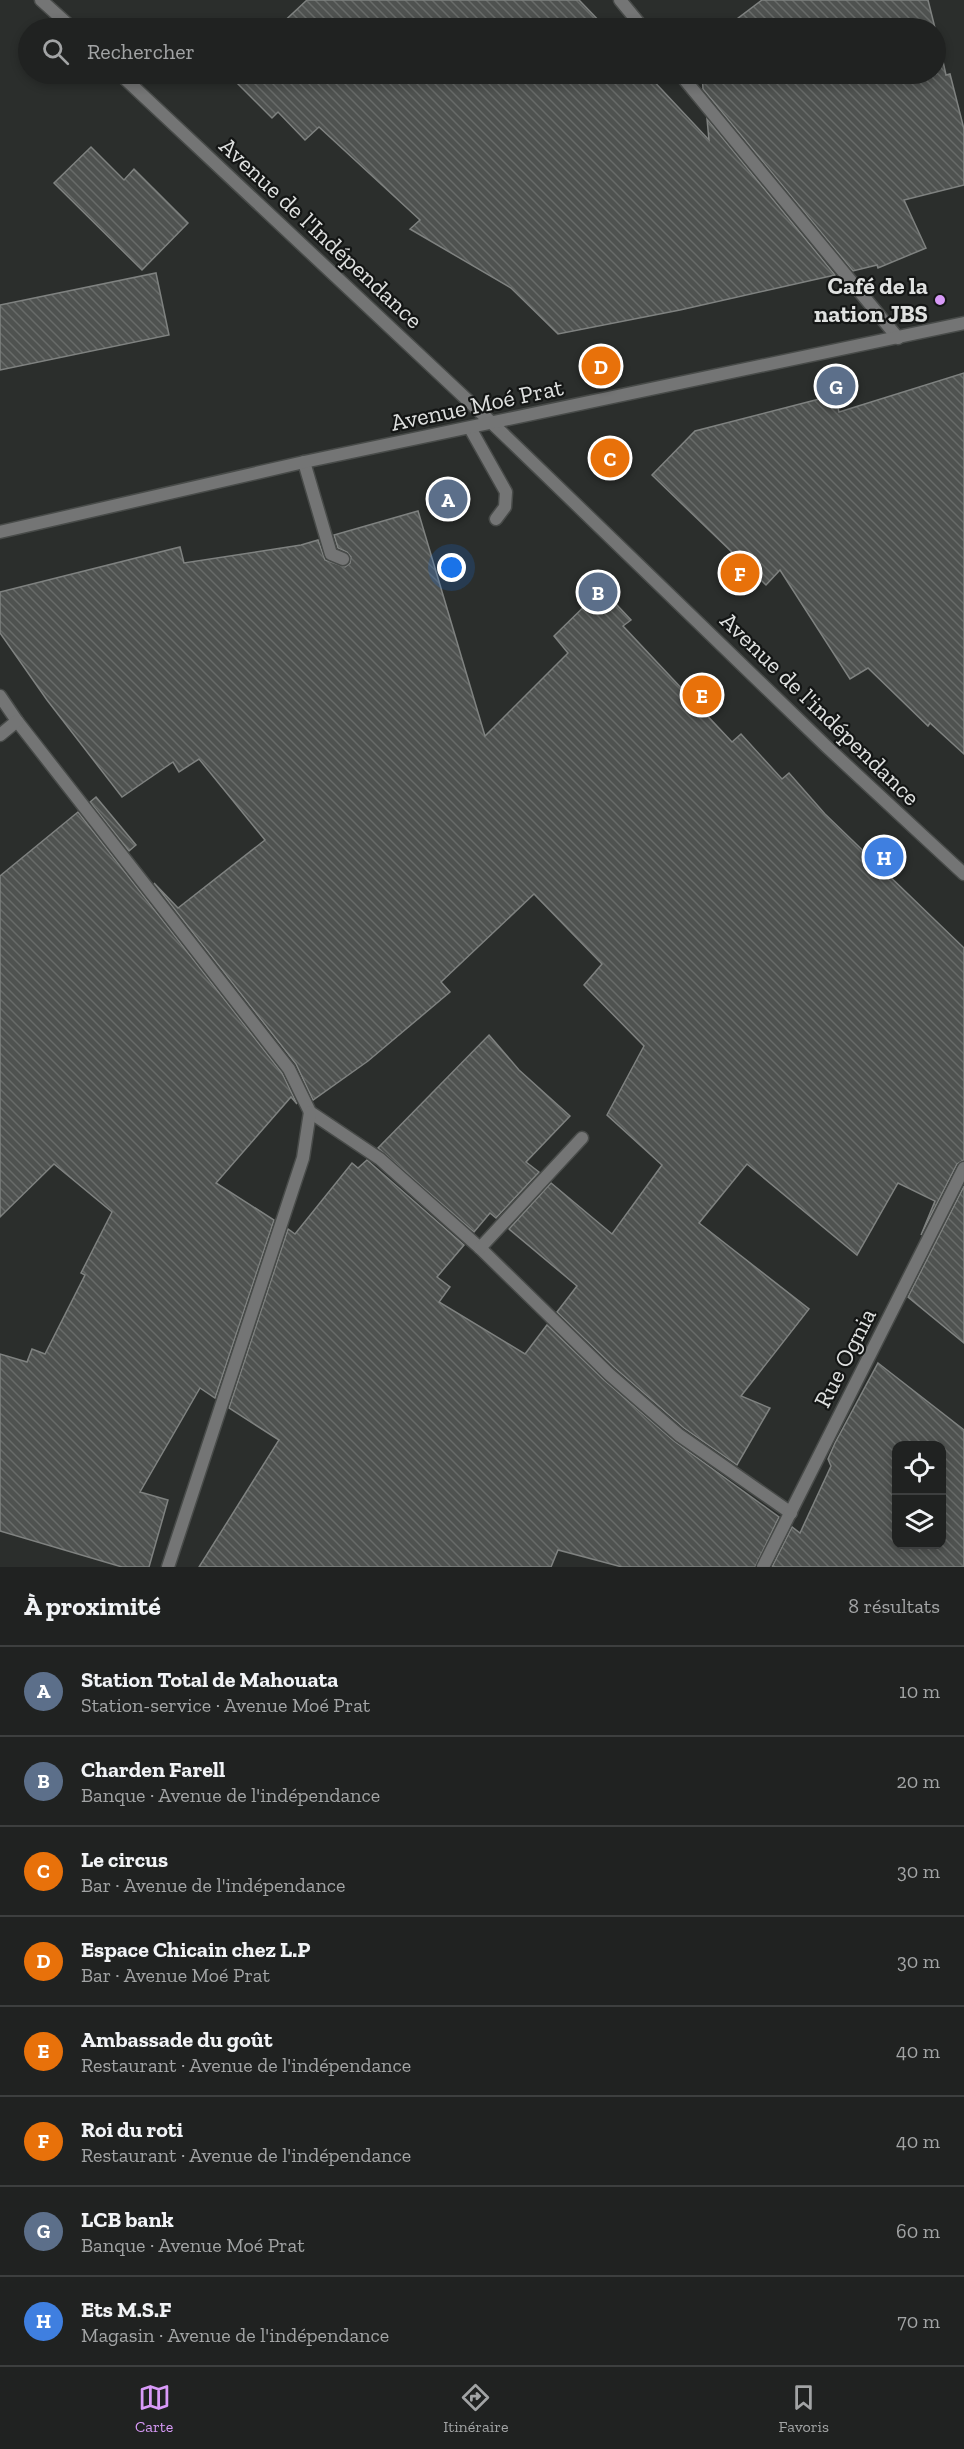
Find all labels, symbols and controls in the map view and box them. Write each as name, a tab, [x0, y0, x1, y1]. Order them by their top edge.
search box	[18, 18, 946, 84]
icon: search	[39, 35, 72, 68]
text: Rechercher	[87, 38, 195, 65]
street label: Avenue de l'Indépendance	[214, 131, 429, 334]
place label: Café de la nation JBS	[814, 271, 928, 328]
marker: Café de la nation JBS	[933, 293, 947, 307]
pin: D	[582, 344, 620, 388]
pin: G	[816, 364, 856, 408]
street label: Avenue Moé Prat	[388, 372, 566, 437]
pin: C	[590, 436, 630, 480]
pin: A	[428, 476, 468, 522]
pin: F	[720, 550, 760, 596]
your location	[437, 553, 466, 582]
pin: B	[578, 570, 618, 614]
street label: Avenue de l'indépendance	[715, 606, 926, 812]
pin: E	[682, 672, 722, 718]
pin: H	[864, 834, 904, 880]
street label: Rue Ognia	[807, 1303, 882, 1412]
map controls	[892, 1441, 946, 1549]
button: locate	[892, 1441, 946, 1495]
button: layers	[892, 1495, 946, 1549]
text: À proximité	[24, 1590, 161, 1622]
text: 8 résultats	[848, 1594, 940, 1618]
text: Station Total de Mahouata	[81, 1666, 339, 1693]
text: A	[37, 1679, 50, 1703]
text: 10 m	[899, 1679, 940, 1703]
text: Station-service · Avenue Moé Prat	[81, 1693, 370, 1717]
text: Charden Farell	[81, 1756, 225, 1783]
text: B	[37, 1769, 50, 1793]
text: 20 m	[896, 1769, 940, 1793]
text: Banque · Avenue de l'indépendance	[81, 1783, 380, 1807]
text: Le circus	[81, 1846, 168, 1873]
text: C	[37, 1859, 50, 1883]
text: 30 m	[897, 1859, 940, 1883]
text: Bar · Avenue de l'indépendance	[81, 1873, 346, 1897]
text: Espace Chicain chez L.P	[81, 1936, 311, 1963]
text: D	[37, 1949, 50, 1973]
text: 30 m	[897, 1949, 940, 1973]
text: Bar · Avenue Moé Prat	[81, 1963, 270, 1987]
text: Ambassade du goût	[81, 2026, 272, 2053]
text: E	[38, 2039, 49, 2063]
text: 40 m	[896, 2039, 940, 2063]
text: Restaurant · Avenue de l'indépendance	[81, 2053, 411, 2077]
text: Roi du roti	[81, 2116, 183, 2143]
text: F	[38, 2129, 49, 2153]
text: 40 m	[896, 2129, 940, 2153]
text: Restaurant · Avenue de l'indépendance	[81, 2143, 411, 2167]
text: LCB bank	[81, 2206, 174, 2233]
text: G	[37, 2219, 50, 2243]
text: 60 m	[896, 2219, 940, 2243]
text: Banque · Avenue Moé Prat	[81, 2233, 305, 2257]
text: Ets M.S.F	[81, 2296, 172, 2323]
text: H	[36, 2309, 51, 2333]
text: 70 m	[897, 2309, 940, 2333]
text: Magasin · Avenue de l'indépendance	[81, 2323, 389, 2347]
tab: Carte	[135, 2381, 173, 2436]
tab: Itinéraire	[443, 2381, 508, 2436]
tab: Favoris	[779, 2381, 829, 2436]

